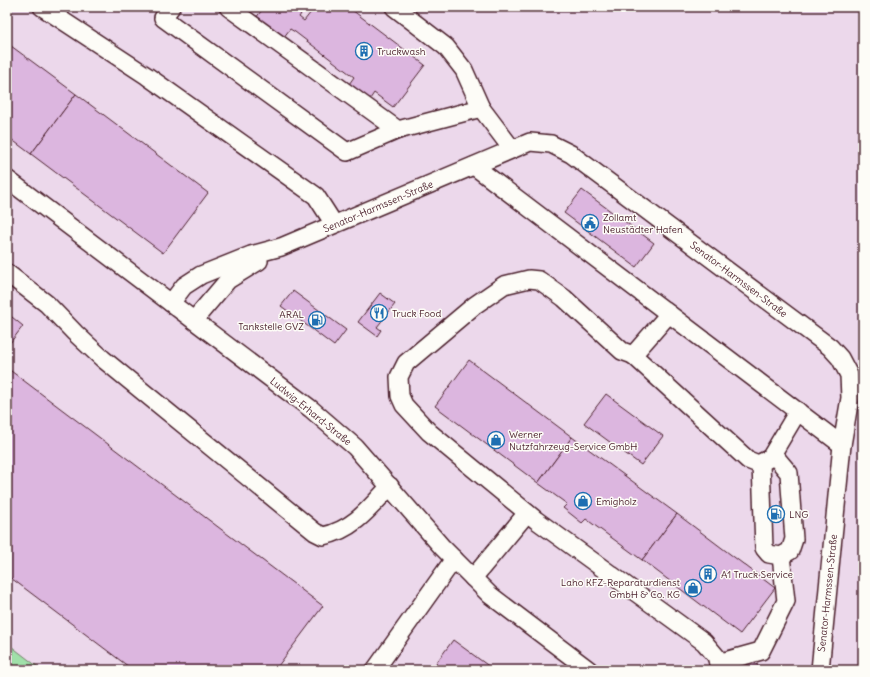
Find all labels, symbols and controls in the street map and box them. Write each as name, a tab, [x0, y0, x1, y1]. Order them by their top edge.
building icon: Truckwash	[354, 41, 374, 61]
place label: Truckwash	[377, 45, 426, 58]
street label: Senator-Harmssen-Straße	[321, 177, 435, 236]
place label: Zollamt Neustädter Hafen	[603, 211, 683, 236]
public building icon: Zollamt Neustädter Hafen	[580, 213, 600, 233]
street label: Senator-Harmssen-Straße	[688, 239, 790, 320]
restaurant icon: Truck Food	[369, 303, 389, 323]
place label: Truck Food	[392, 307, 441, 320]
place label: ARAL Tankstelle GVZ	[238, 308, 305, 333]
fuel station icon: ARAL Tankstelle GVZ	[307, 310, 327, 330]
street label: Ludwig-Erhard-Straße	[267, 374, 354, 448]
place label: Werner Nutzfahrzeug-Service GmbH	[509, 428, 637, 453]
shop icon: Werner Nutzfahrzeug-Service GmbH	[486, 430, 506, 450]
shop icon: Emigholz	[573, 491, 593, 511]
place label: Emigholz	[596, 495, 637, 508]
fuel station icon: LNG	[766, 504, 786, 524]
place label: LNG	[789, 508, 809, 521]
street label: Senator-Harmssen-Straße	[815, 533, 840, 653]
building icon: A1 Truck Service	[698, 564, 718, 584]
place label: A1 Truck Service	[721, 568, 793, 581]
place label: Laho KFZ-Reparaturdienst GmbH & Co. KG	[561, 576, 681, 601]
shop icon: Laho KFZ-Reparaturdienst GmbH & Co. KG	[683, 578, 703, 598]

